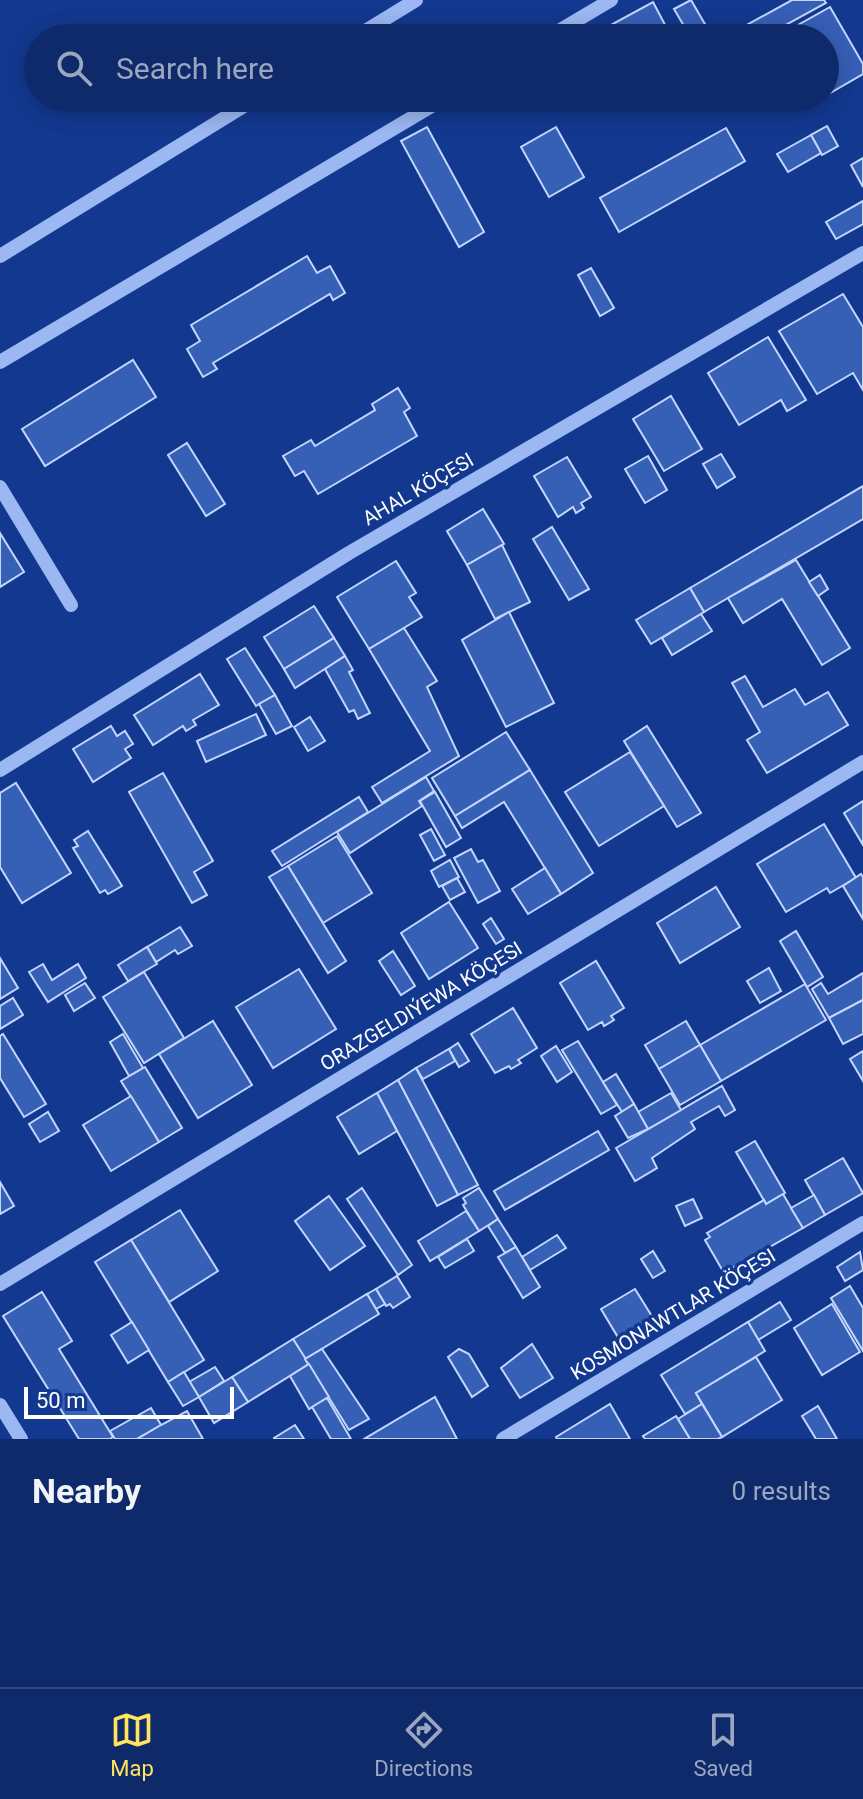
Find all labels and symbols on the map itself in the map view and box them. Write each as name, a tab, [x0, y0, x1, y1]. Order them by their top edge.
street label: AHAL KÖÇESI	[358, 448, 478, 530]
street label: ORAZGELDIÝEWA KÖÇESI	[316, 936, 526, 1076]
street label: KOSMONAWTLAR KÖÇESI	[566, 1243, 780, 1385]
scale bar	[24, 1383, 234, 1419]

